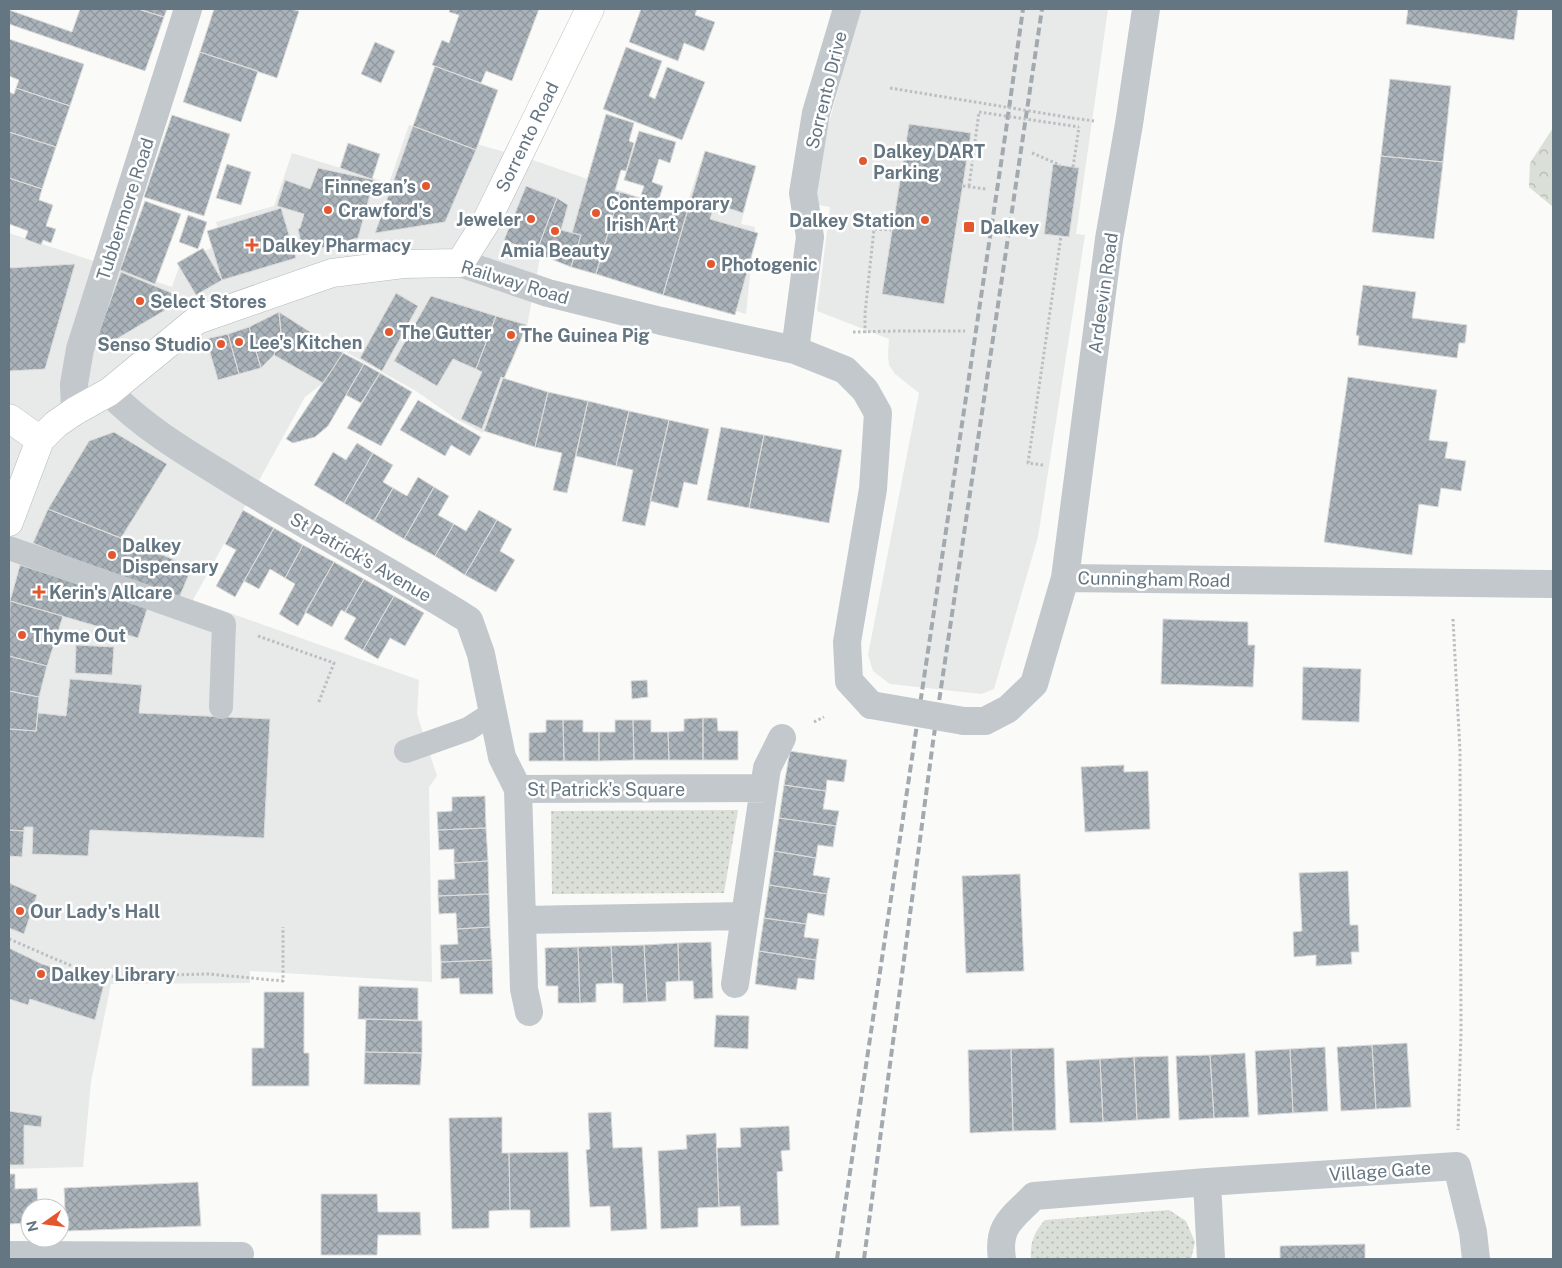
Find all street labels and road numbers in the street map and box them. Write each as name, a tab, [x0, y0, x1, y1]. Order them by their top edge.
street label: Sorrento Drive	[801, 29, 851, 151]
street label: Sorrento Road	[491, 78, 563, 196]
street label: Tubbermore Road	[92, 135, 158, 283]
street label: Ardeevin Road	[1084, 231, 1122, 355]
street label: Railway Road	[459, 256, 571, 308]
street label: St Patrick's Avenue	[287, 508, 435, 606]
street label: Cunningham Road	[1077, 567, 1231, 591]
street label: St Patrick's Square	[527, 779, 685, 800]
street label: Village Gate	[1328, 1157, 1432, 1185]

